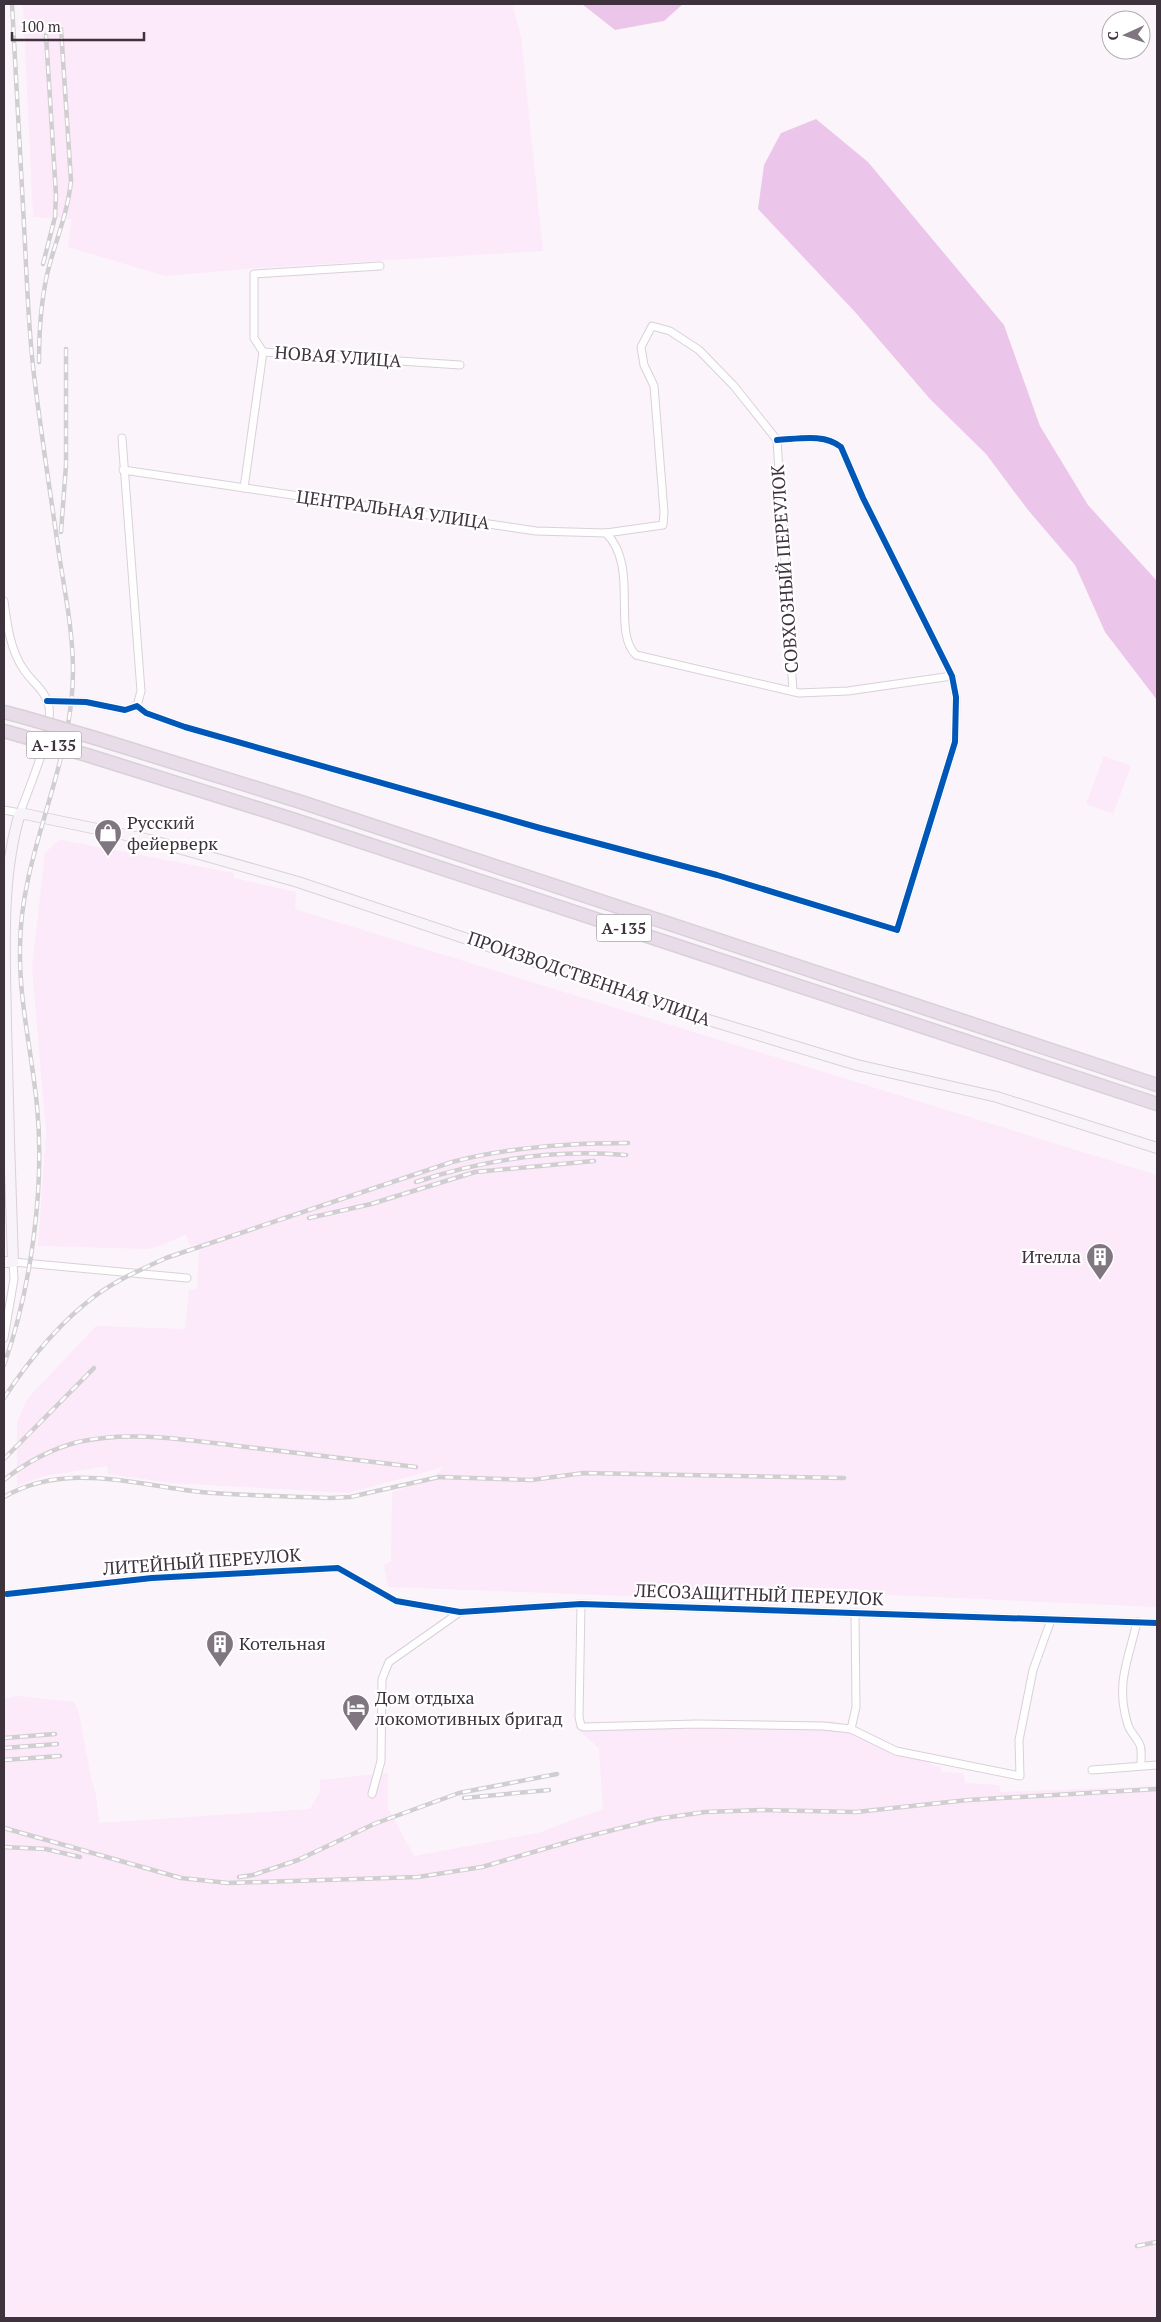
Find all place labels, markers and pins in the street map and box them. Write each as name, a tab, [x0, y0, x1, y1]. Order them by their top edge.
place label: Русский фейерверк	[127, 810, 218, 855]
shop icon: Русский фейерверк	[93, 818, 123, 857]
building icon: Ителла	[1085, 1242, 1115, 1281]
place label: Ителла	[1021, 1244, 1081, 1268]
building icon: Котельная	[205, 1629, 235, 1668]
place label: Котельная	[239, 1631, 326, 1655]
place label: Дом отдыха локомотивных бригад	[375, 1685, 563, 1730]
hotel icon: Дом отдыха локомотивных бригад	[341, 1693, 371, 1732]

